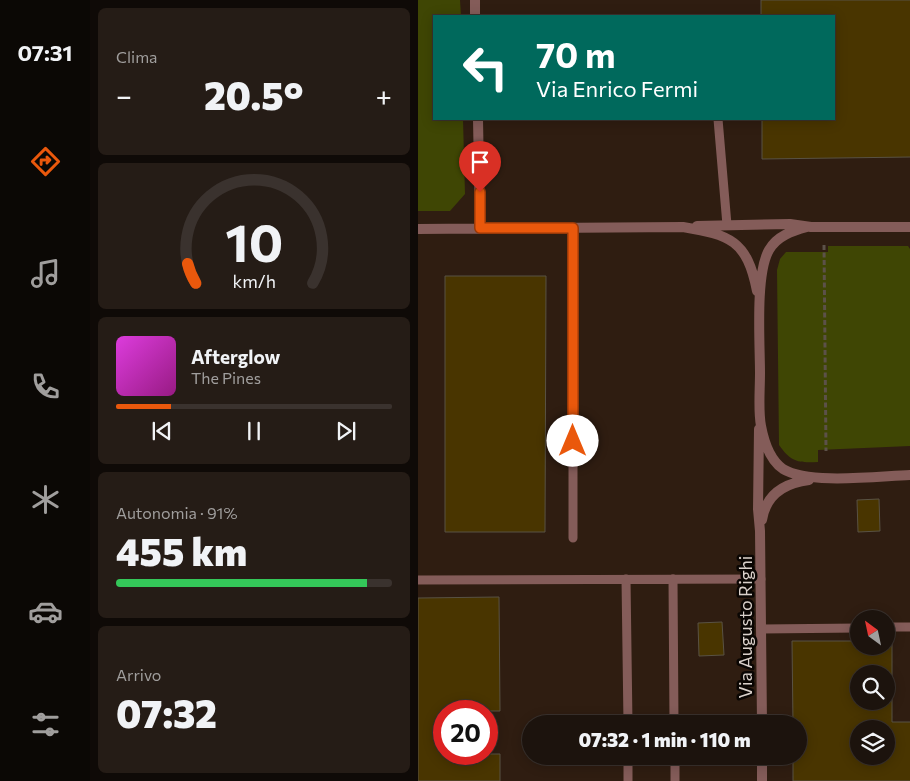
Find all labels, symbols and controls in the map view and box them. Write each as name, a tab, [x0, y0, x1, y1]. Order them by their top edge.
text: 70 m	[536, 32, 616, 75]
icon: left	[453, 35, 518, 100]
text: 07:31	[17, 39, 73, 66]
text: Clima	[116, 47, 157, 66]
text: 20.5°	[204, 71, 304, 118]
text: Via Enrico Fermi	[536, 75, 698, 102]
text: −	[116, 78, 132, 112]
text: +	[376, 78, 392, 112]
pin	[459, 141, 501, 192]
icon: directions	[28, 144, 63, 179]
icon: arrive	[466, 148, 494, 176]
text: 10	[225, 209, 283, 273]
icon: music	[28, 256, 63, 291]
text: km/h	[232, 270, 276, 292]
text: Afterglow	[191, 345, 280, 368]
text: The Pines	[191, 368, 261, 387]
icon: phone	[28, 369, 63, 404]
position arrow	[546, 414, 598, 466]
icon: previous	[148, 417, 176, 445]
icon: pause	[240, 417, 268, 445]
icon: next	[332, 417, 360, 445]
icon: climate	[28, 482, 63, 517]
text: Autonomia · 91%	[116, 503, 238, 522]
text: 455 km	[116, 527, 247, 574]
street label: Via Augusto Righi	[734, 556, 756, 698]
icon: car	[28, 594, 63, 629]
north arrow	[850, 610, 896, 655]
map controls	[850, 610, 895, 765]
text: Arrivo	[116, 665, 161, 684]
button: search	[850, 665, 895, 710]
text: 07:32	[116, 689, 217, 736]
speed limit sign: 20	[433, 700, 498, 765]
icon: filters	[28, 707, 63, 742]
button: layers	[850, 720, 895, 765]
text: 07:32 · 1 min · 110 m	[579, 728, 750, 751]

